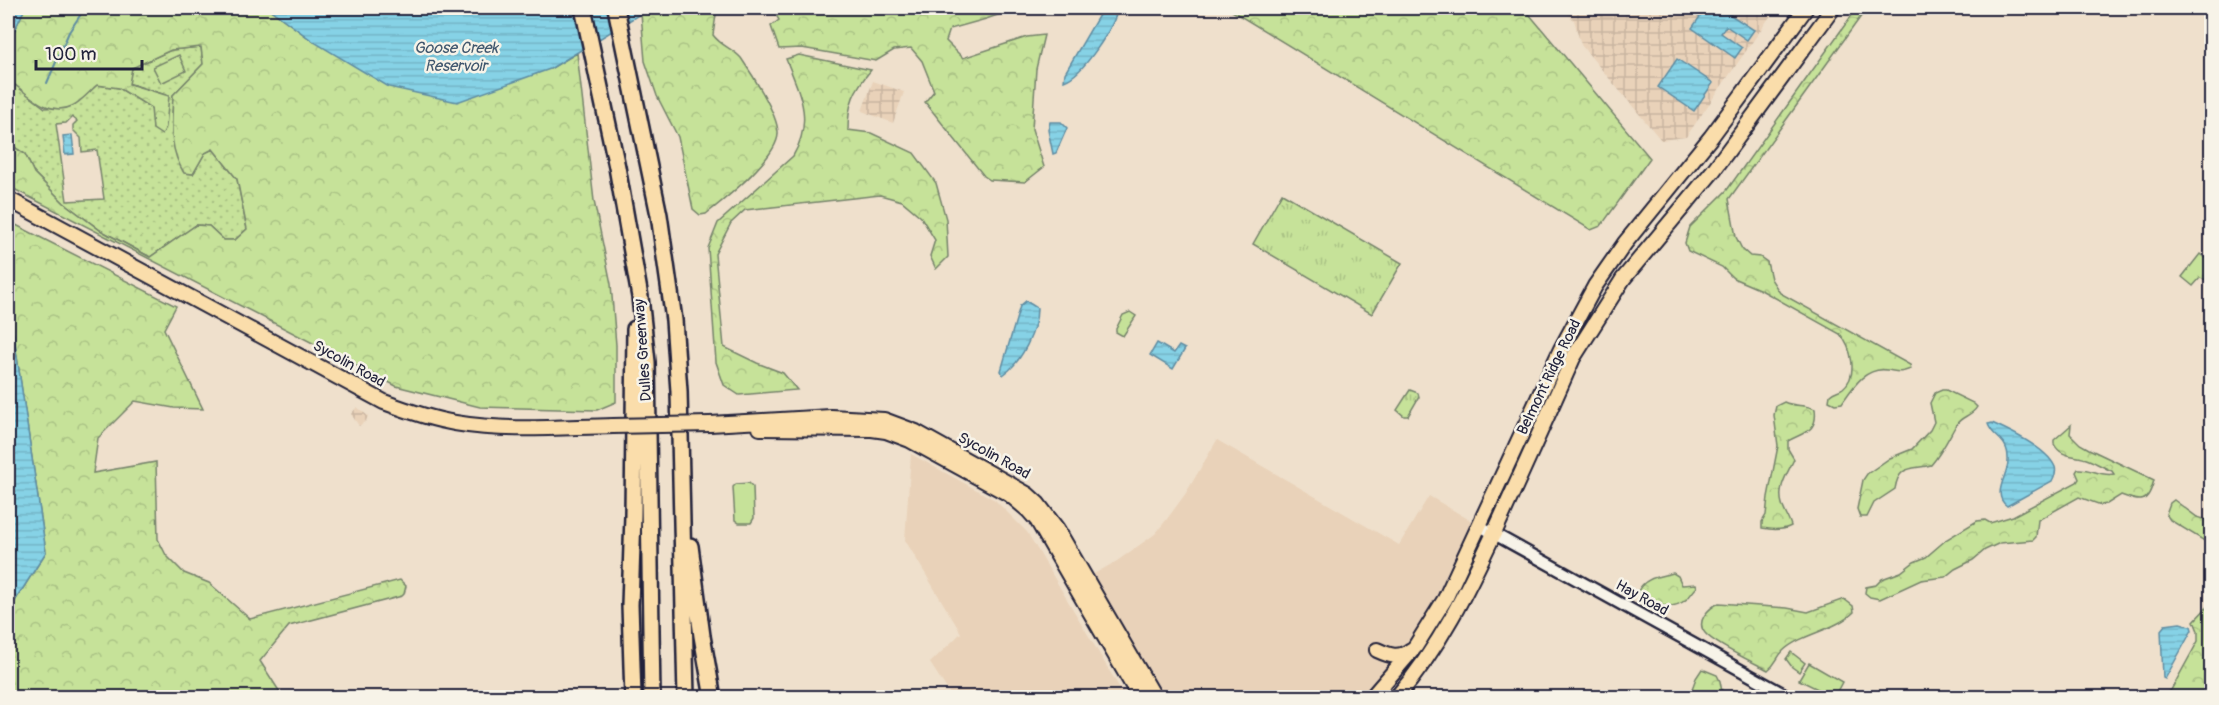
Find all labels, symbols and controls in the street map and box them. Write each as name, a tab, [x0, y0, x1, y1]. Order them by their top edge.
scale bar	[36, 33, 142, 71]
water label: Goose Creek Reservoir	[414, 38, 499, 76]
text: 100 m	[45, 43, 97, 66]
street label: Dulles Greenway	[630, 298, 656, 402]
street label: Belmont Ridge Road	[1513, 316, 1585, 438]
street label: Sycolin Road	[310, 336, 388, 392]
street label: Sycolin Road	[955, 428, 1033, 484]
street label: Hay Road	[1612, 576, 1672, 620]

